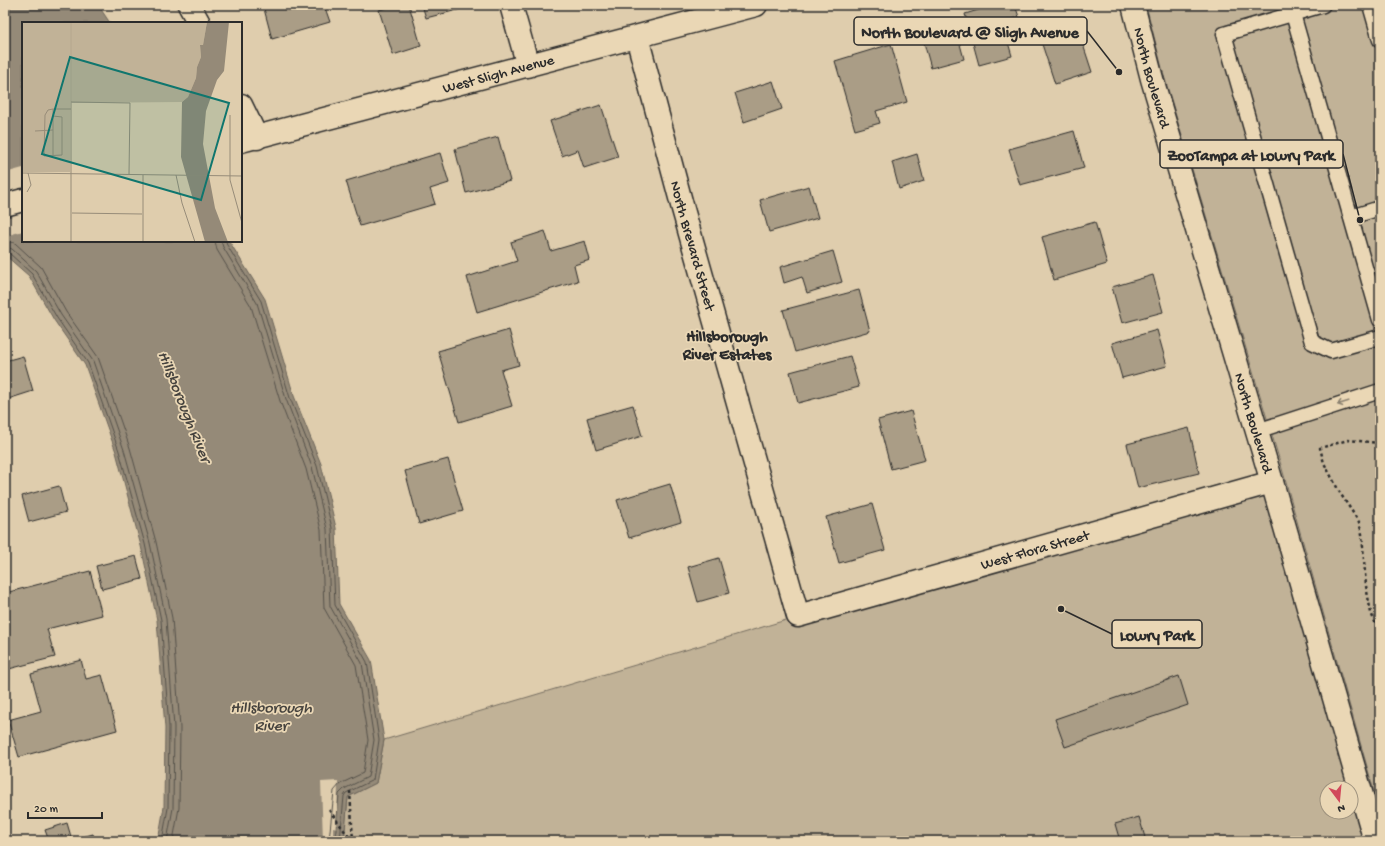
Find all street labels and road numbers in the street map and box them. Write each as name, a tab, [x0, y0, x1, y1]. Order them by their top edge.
street label: North Boulevard	[1128, 26, 1173, 131]
street label: West Sligh Avenue	[441, 52, 557, 98]
street label: North Brevard Street	[665, 179, 719, 315]
street label: North Boulevard	[1229, 371, 1276, 476]
street label: West Flora Street	[979, 527, 1093, 575]

